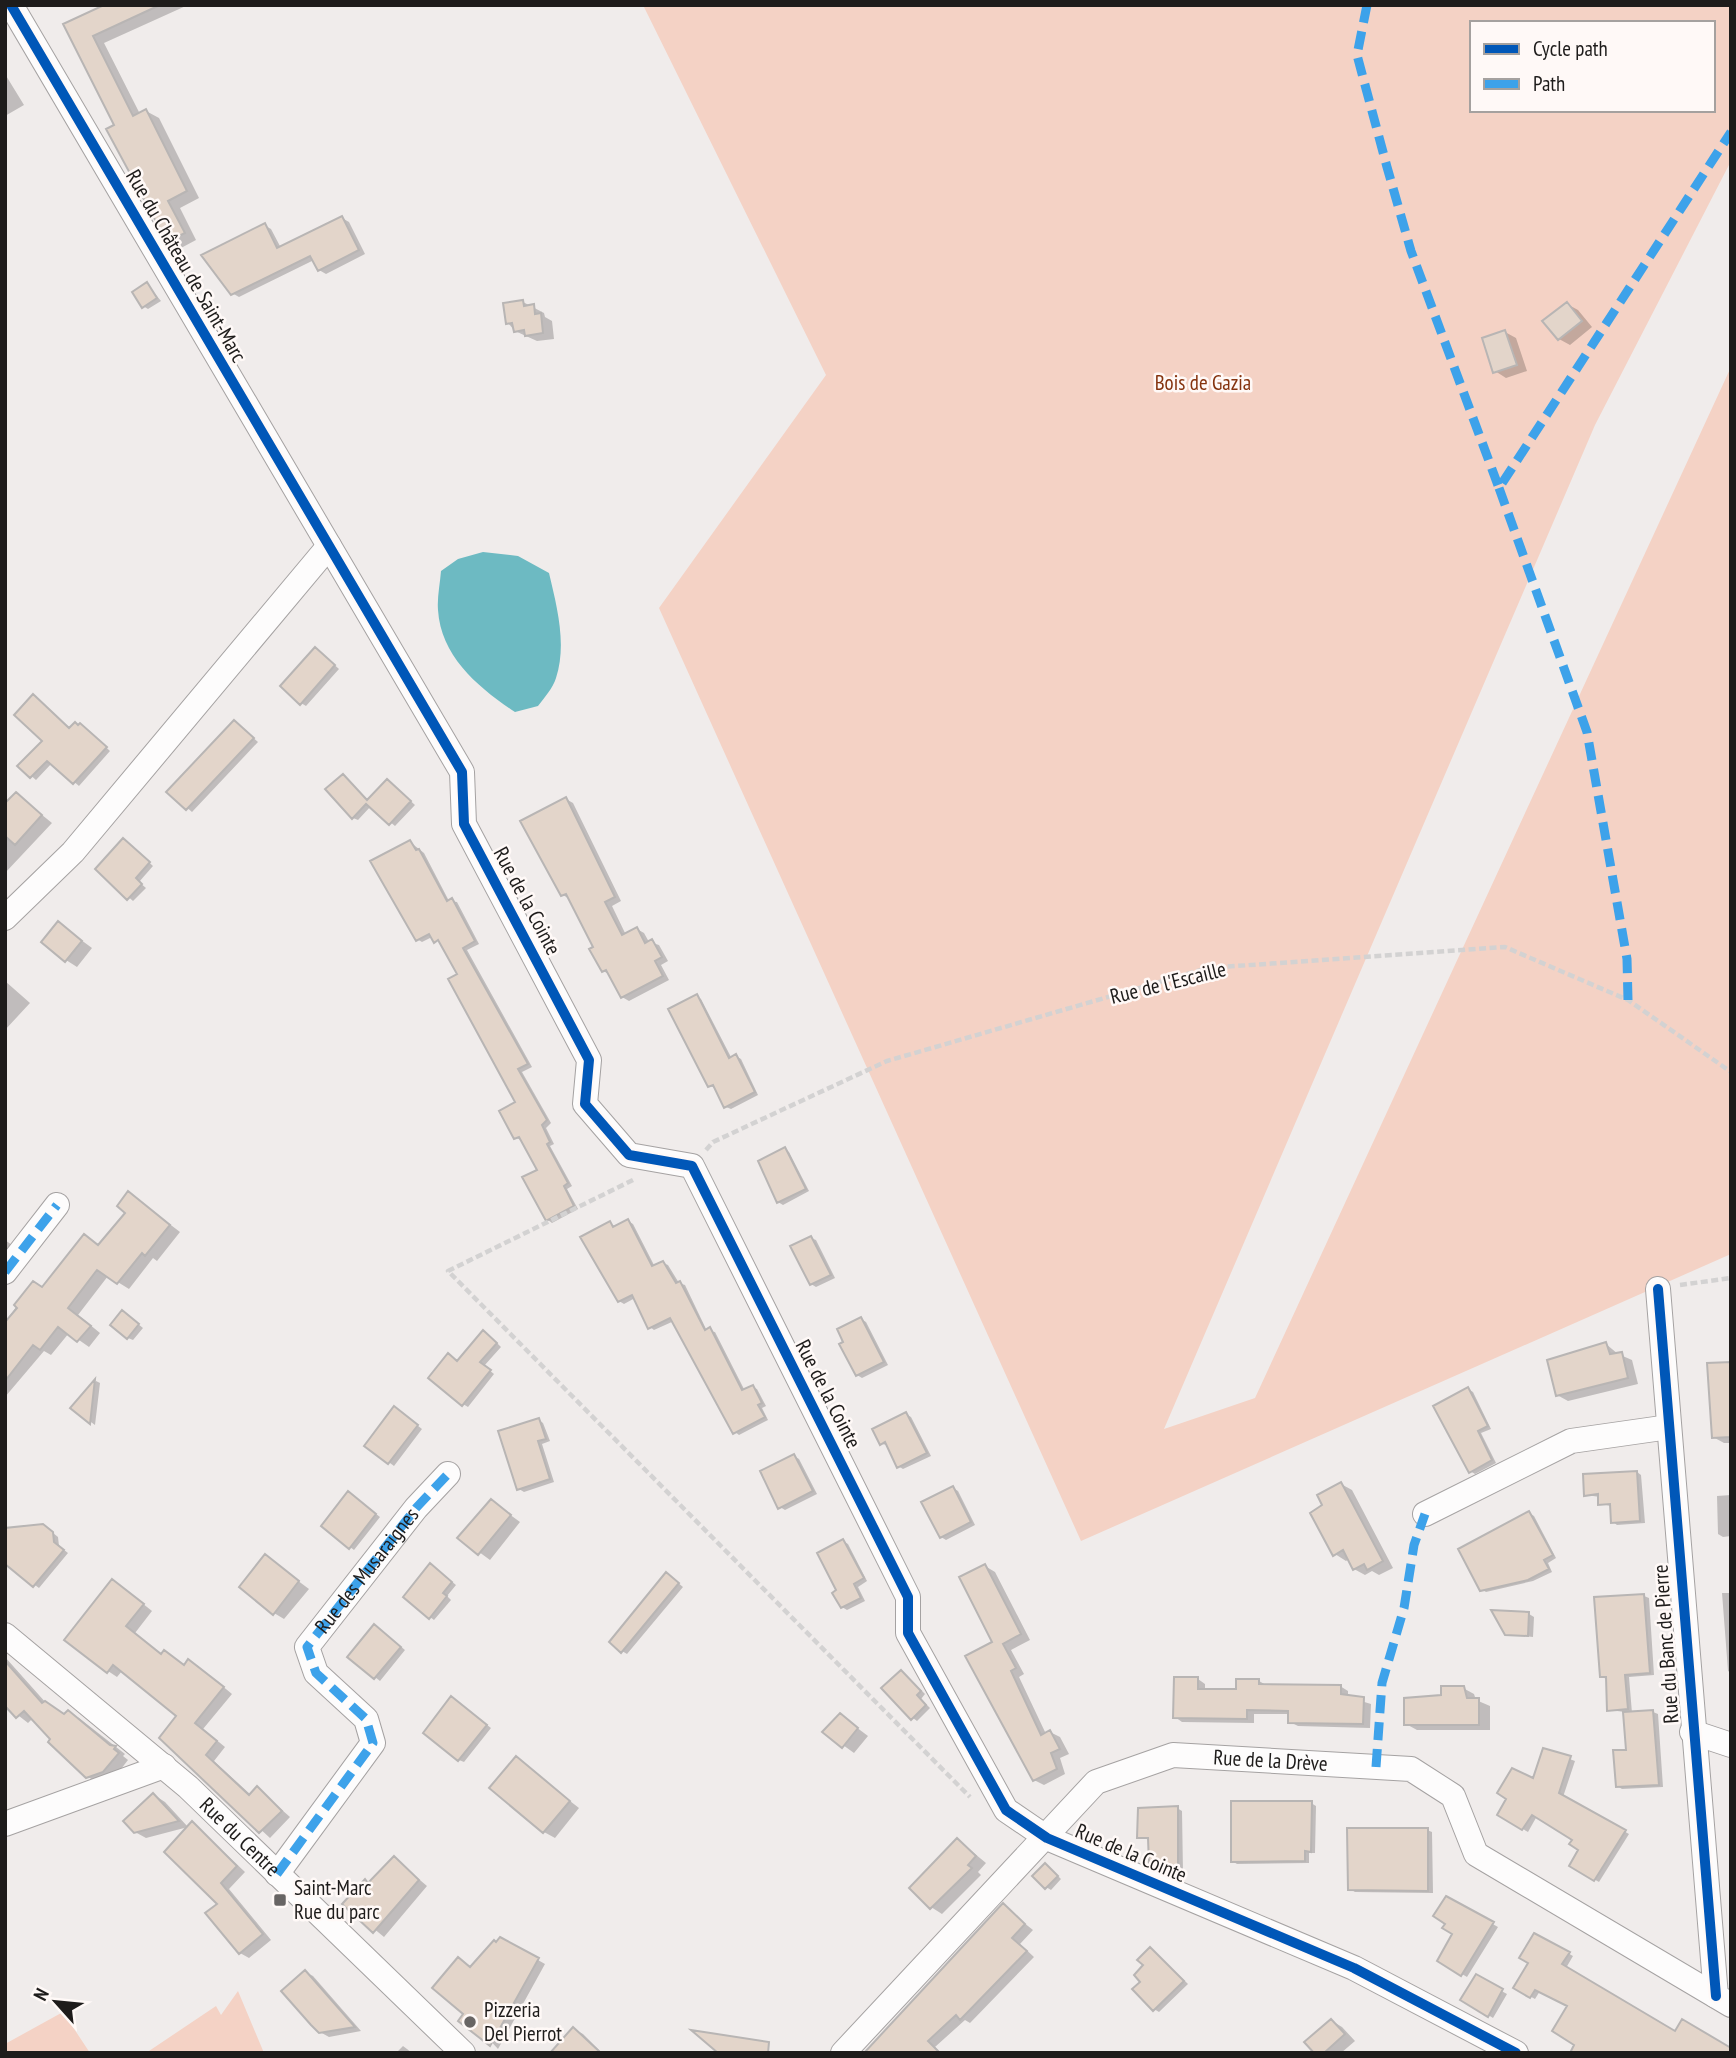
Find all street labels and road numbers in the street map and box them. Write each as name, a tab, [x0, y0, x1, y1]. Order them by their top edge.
street label: Rue du Château de Saint-Marc	[120, 164, 253, 367]
street label: Rue de la Cointe	[488, 842, 567, 959]
street label: Rue de l'Escaille	[1107, 955, 1229, 1010]
street label: Rue de la Cointe	[790, 1335, 867, 1453]
street label: Rue des Musaraignes	[309, 1502, 424, 1639]
street label: Rue du Banc de Pierre	[1646, 1564, 1685, 1724]
street label: Rue de la Drève	[1213, 1743, 1328, 1777]
street label: Rue du Centre	[194, 1792, 286, 1882]
street label: Rue de la Cointe	[1071, 1817, 1191, 1888]

